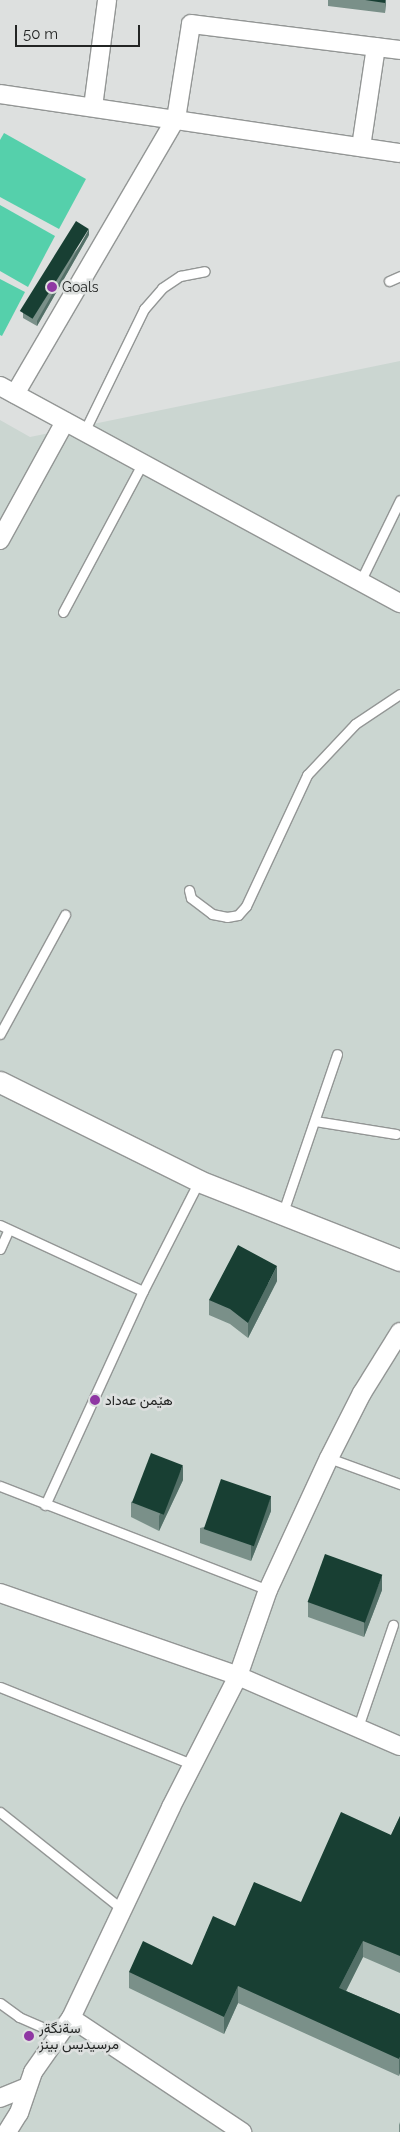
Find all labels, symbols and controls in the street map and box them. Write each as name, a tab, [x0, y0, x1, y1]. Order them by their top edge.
scale bar	[18, 15, 142, 47]
text: 50 m	[23, 25, 58, 43]
place label: Goals	[62, 279, 99, 295]
marker: Goals	[46, 281, 58, 293]
place label: هێمن عەداد	[105, 1392, 173, 1408]
marker: هێمن عەداد	[89, 1394, 101, 1406]
place label: سةنگةر مرسيديس بينز	[39, 2020, 119, 2052]
marker: سةنگةر مرسيديس بينز	[23, 2030, 35, 2042]

